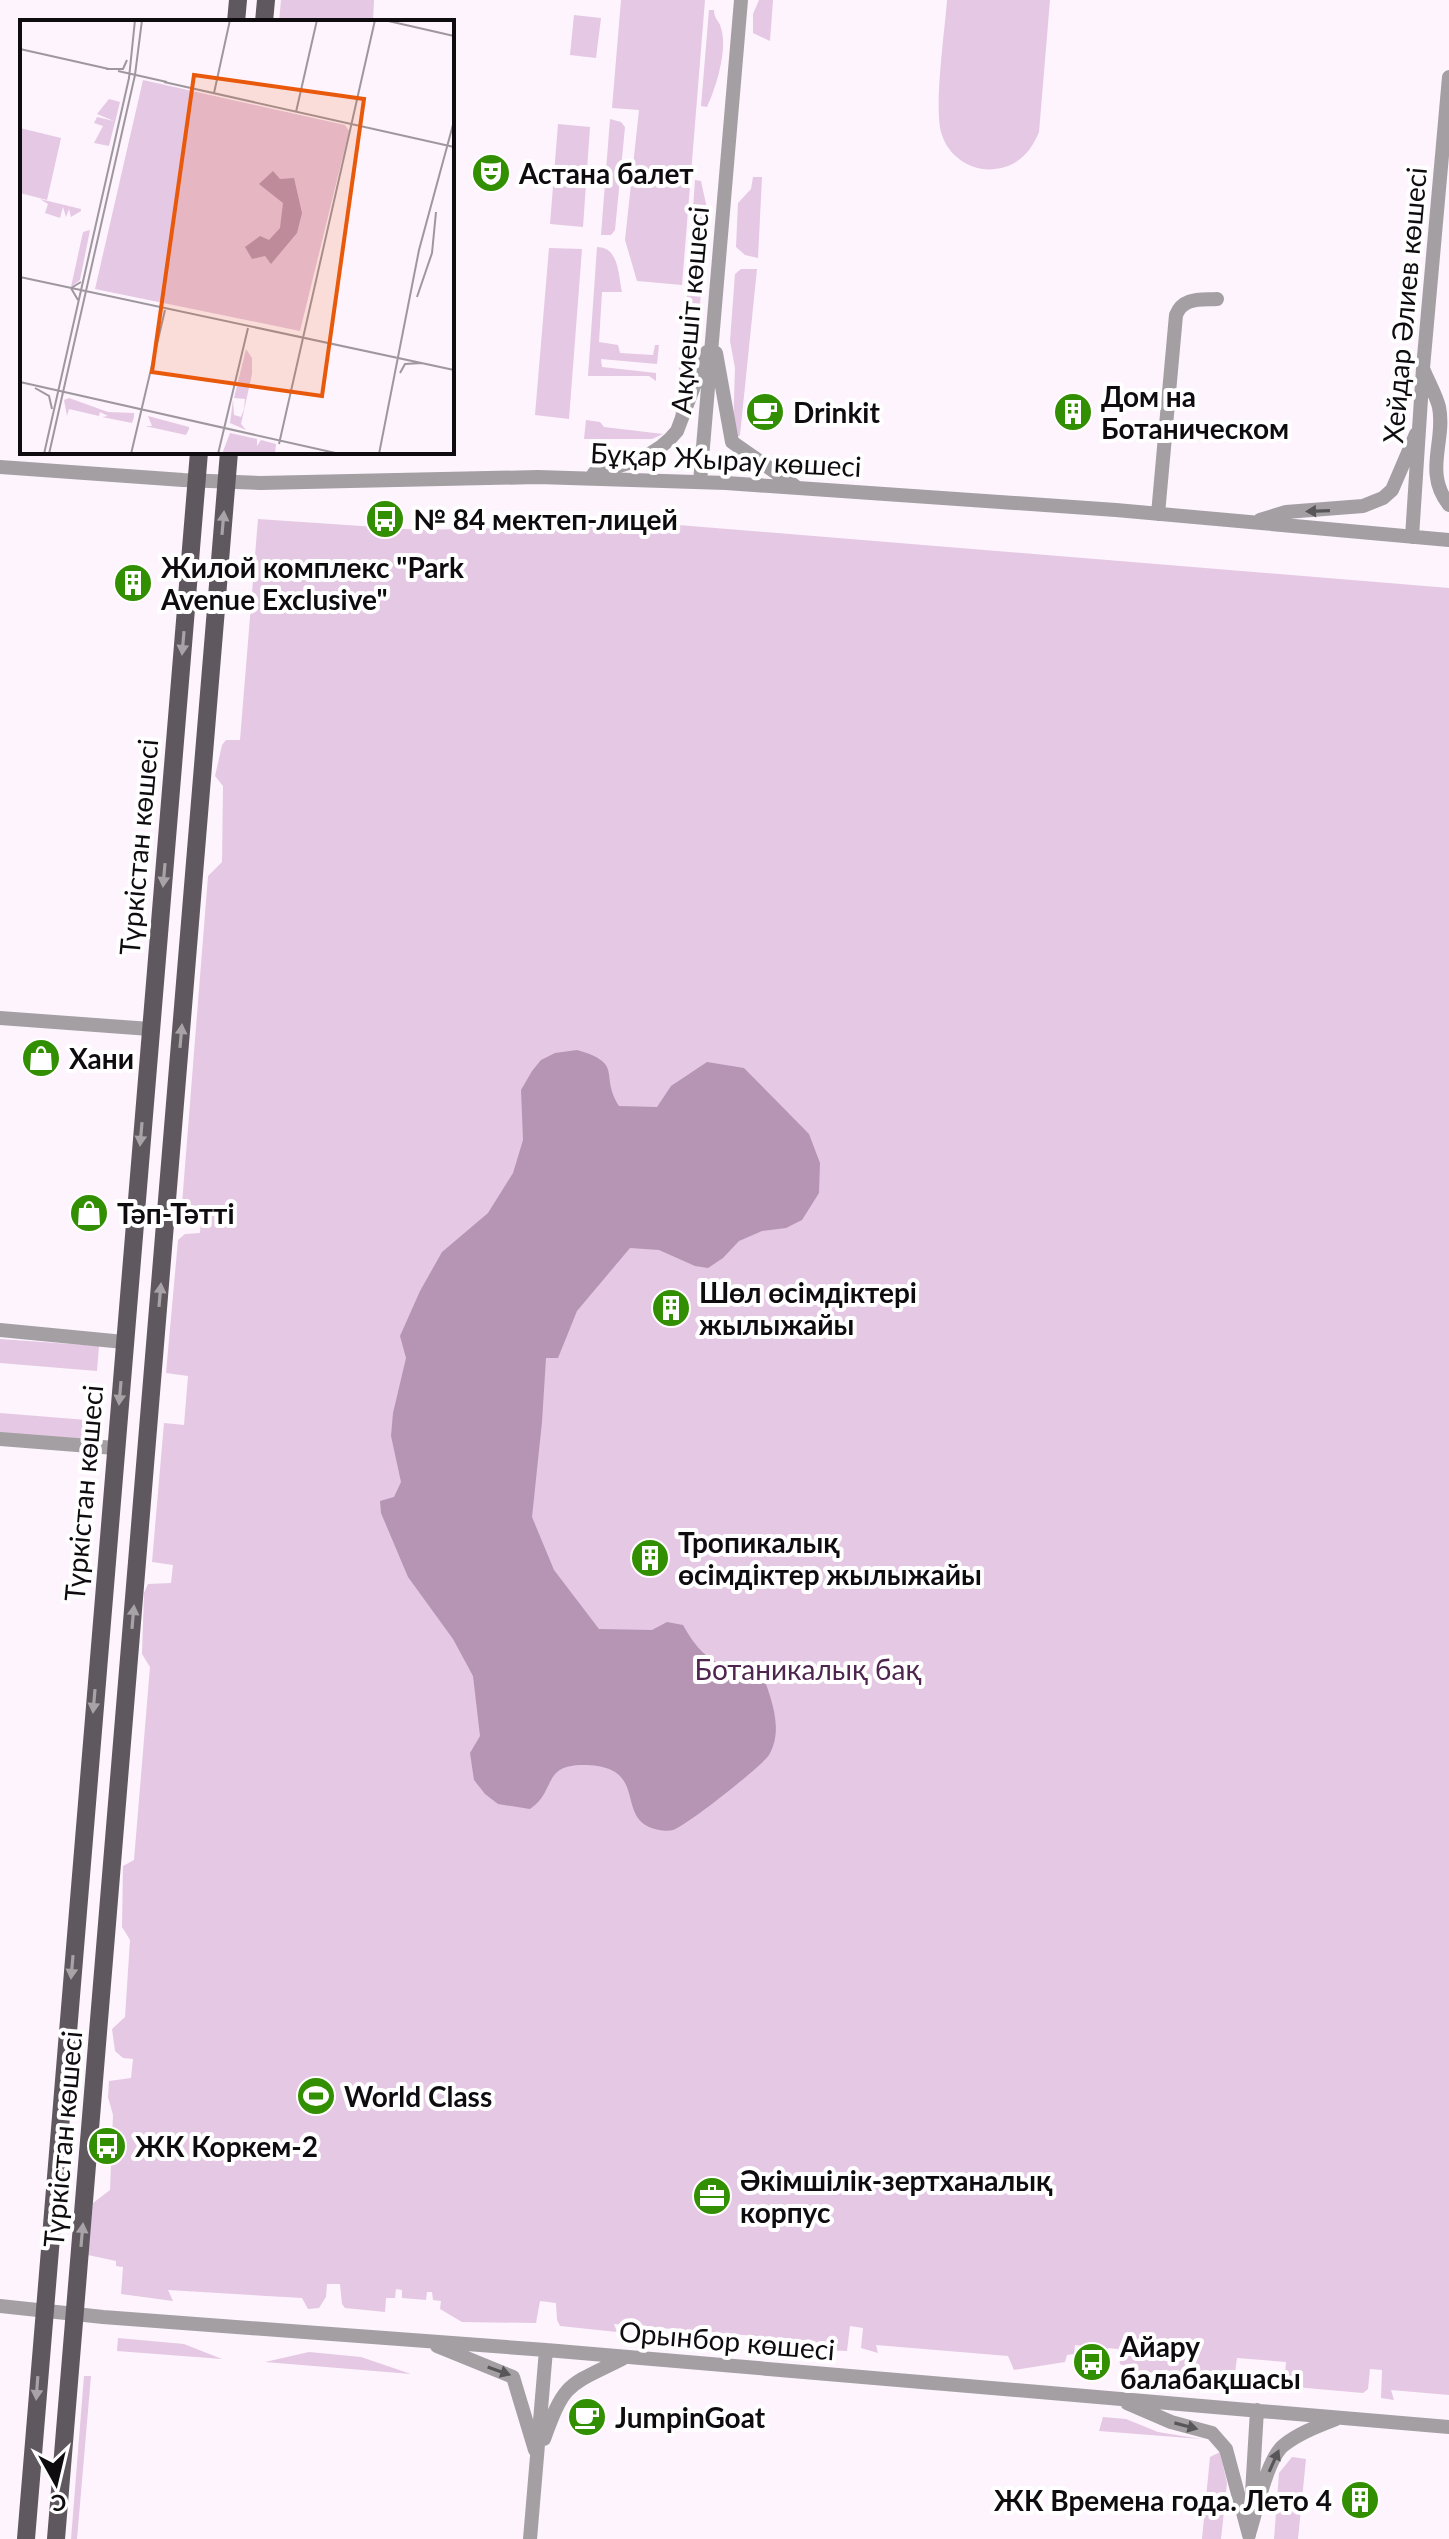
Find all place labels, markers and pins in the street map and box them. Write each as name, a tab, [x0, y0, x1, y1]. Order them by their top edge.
theatre icon: Астана балет	[470, 152, 512, 194]
place label: Астана балет	[518, 156, 694, 190]
place label: Дом на Ботаническом	[1101, 379, 1289, 445]
cafe icon: Drinkit	[744, 391, 786, 433]
building icon: Дом на Ботаническом	[1052, 391, 1094, 433]
place label: Drinkit	[793, 395, 880, 429]
bus stop icon: № 84 мектеп-лицей	[364, 498, 406, 540]
place label: № 84 мектеп-лицей	[413, 502, 678, 536]
place label: Жилой комплекс "Park Avenue Exclusive"	[160, 550, 464, 616]
building icon: Жилой комплекс "Park Avenue Exclusive"	[112, 562, 154, 604]
shop icon: Хани	[20, 1037, 62, 1079]
place label: Хани	[69, 1041, 134, 1075]
shop icon: Тәп-Тәтті	[68, 1192, 110, 1234]
place label: Тәп-Тәтті	[117, 1196, 235, 1230]
place label: Шөл өсімдіктері жылыжайы	[699, 1275, 917, 1341]
building icon: Шөл өсімдіктері жылыжайы	[650, 1287, 692, 1329]
place label: Тропикалық өсімдіктер жылыжайы	[678, 1525, 982, 1591]
building icon: Тропикалық өсімдіктер жылыжайы	[629, 1537, 671, 1579]
sports icon: World Class	[295, 2075, 337, 2117]
place label: World Class	[344, 2079, 492, 2113]
bus stop icon: ЖК Коркем-2	[86, 2125, 128, 2167]
place label: ЖК Коркем-2	[135, 2129, 318, 2163]
place label: Әкімшілік-зертханалық корпус	[740, 2163, 1053, 2229]
office icon: Әкімшілік-зертханалық корпус	[691, 2175, 733, 2217]
place label: Айару балабақшасы	[1119, 2329, 1301, 2395]
bus stop icon: Айару балабақшасы	[1071, 2341, 1113, 2383]
cafe icon: JumpinGoat	[566, 2396, 608, 2438]
place label: JumpinGoat	[615, 2400, 766, 2434]
building icon: ЖК Времена года. Лето 4	[1339, 2479, 1381, 2521]
place label: ЖК Времена года. Лето 4	[994, 2483, 1332, 2517]

